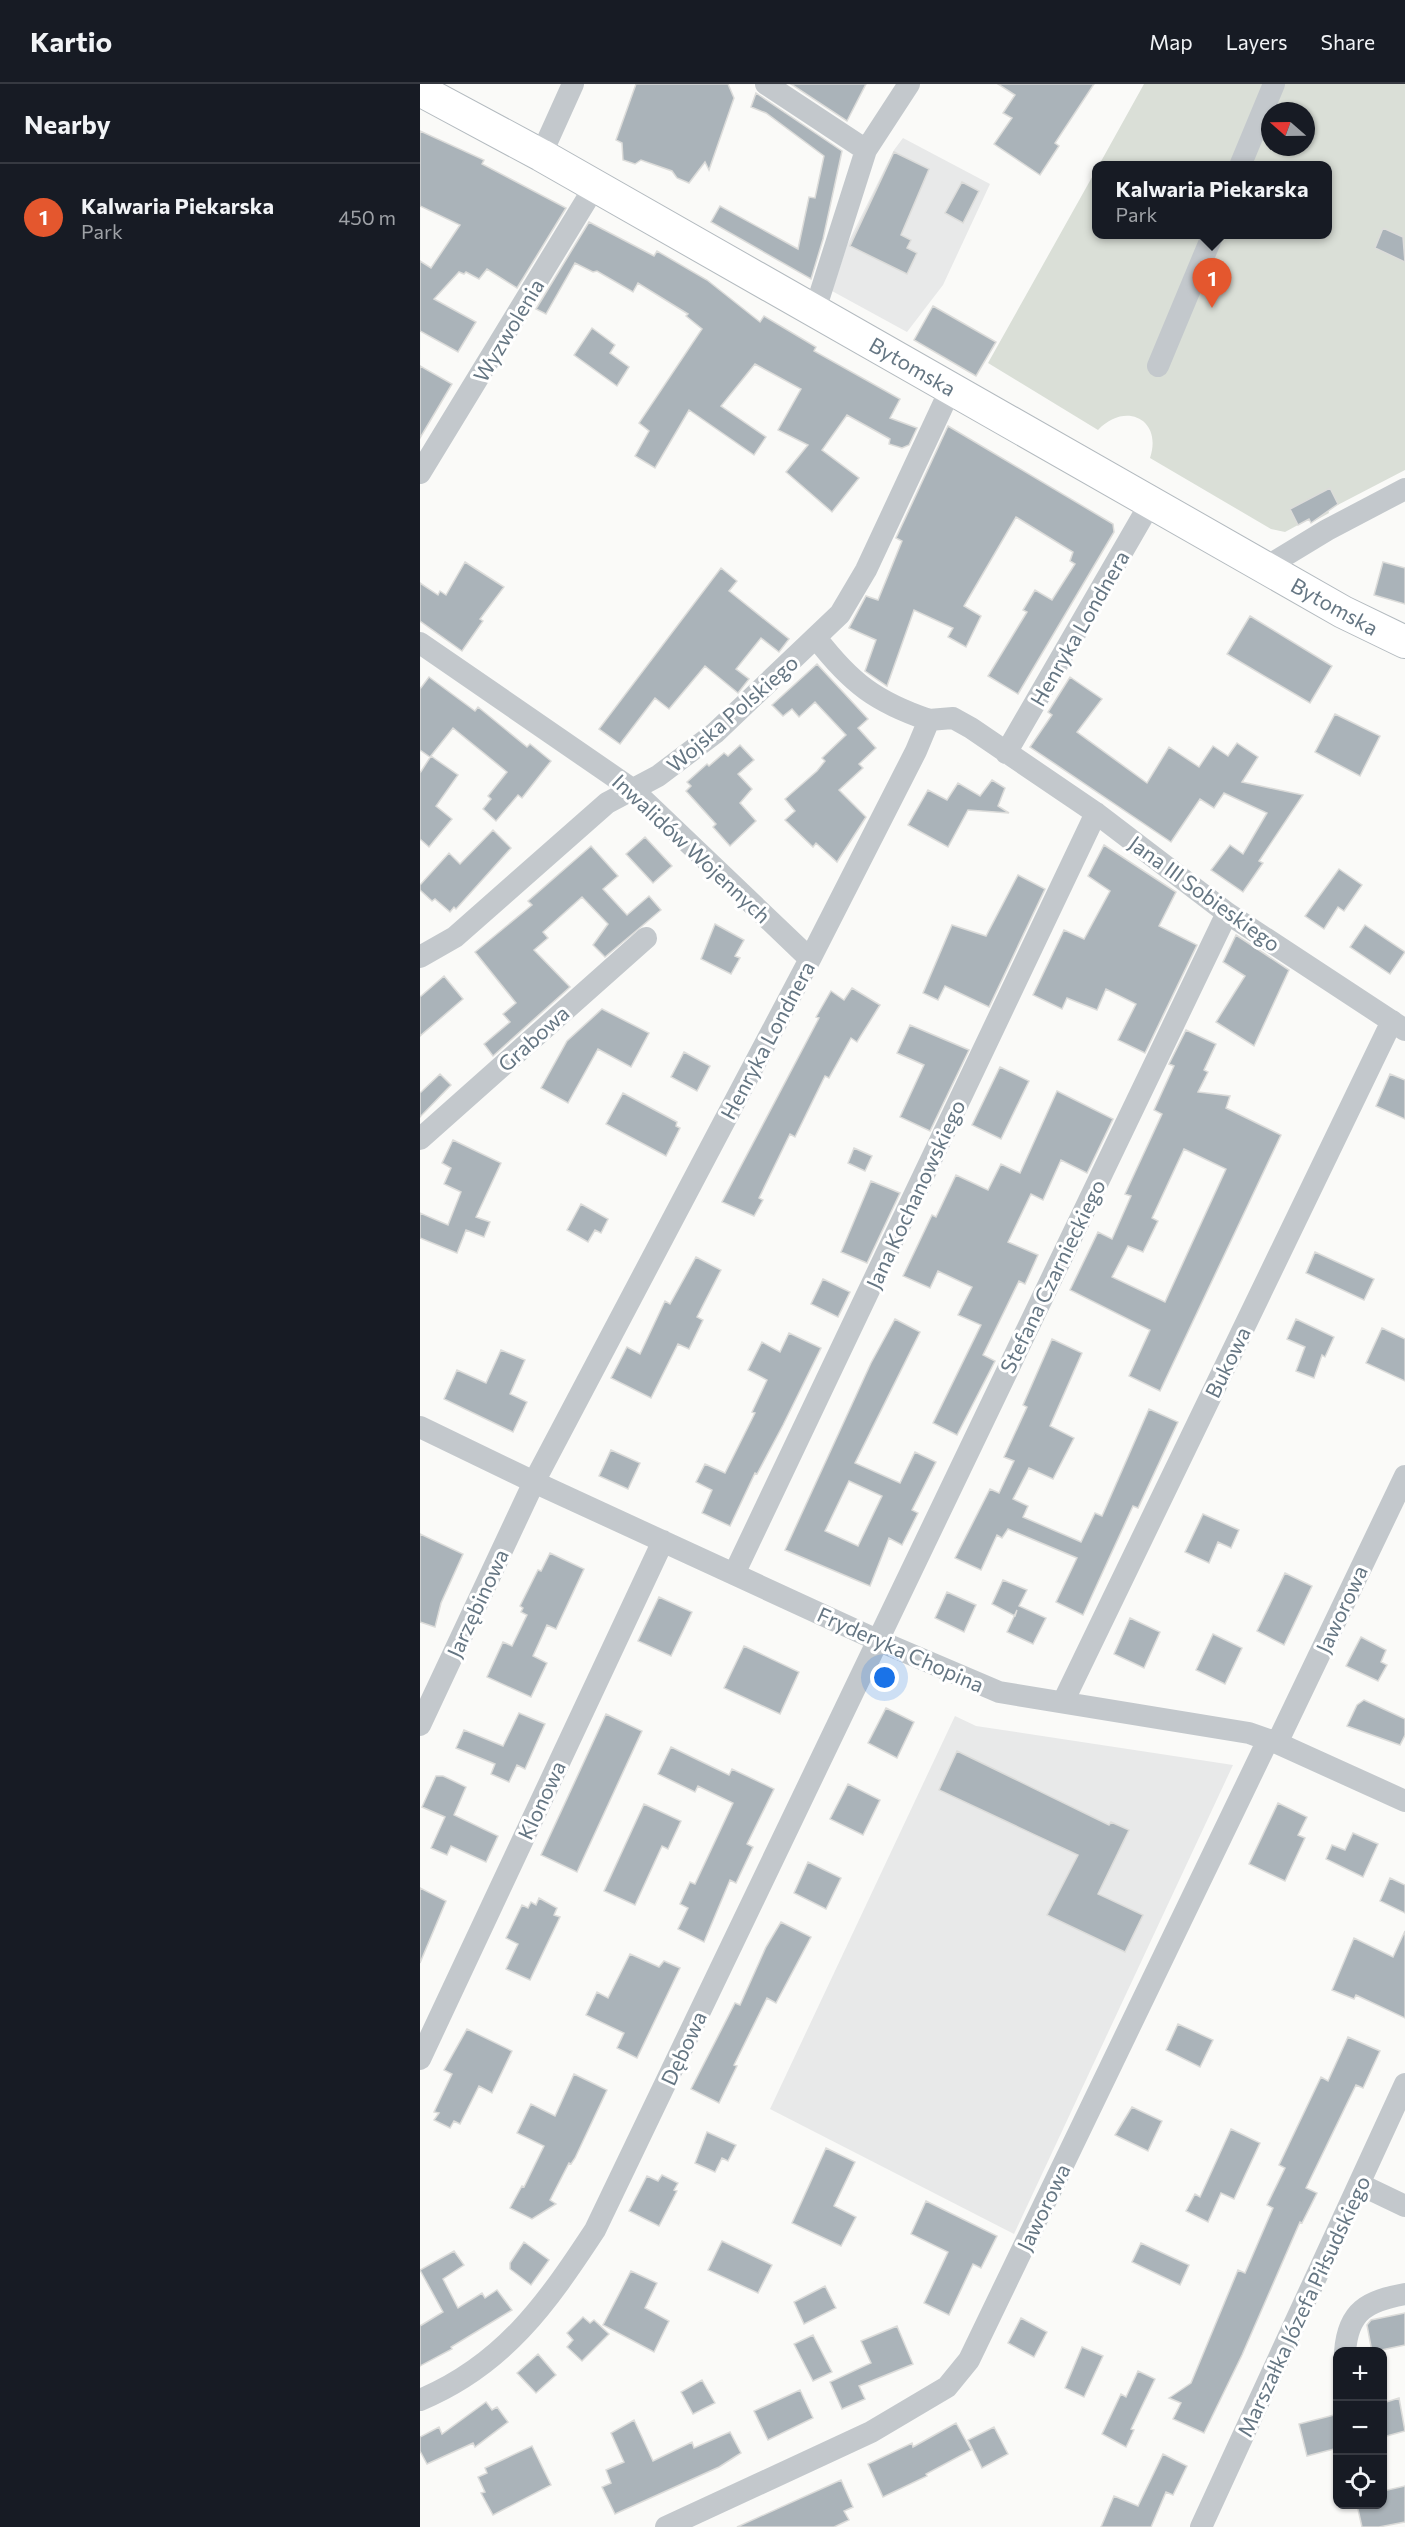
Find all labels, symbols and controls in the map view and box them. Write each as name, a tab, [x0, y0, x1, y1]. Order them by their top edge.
text: Kartio	[30, 24, 112, 58]
text: Map	[1149, 29, 1193, 54]
text: Layers	[1226, 29, 1288, 54]
text: Share	[1321, 29, 1375, 54]
north arrow	[1261, 102, 1315, 156]
text: Nearby	[24, 108, 111, 139]
popup	[1092, 161, 1332, 239]
text: Kalwaria Piekarska	[1115, 175, 1309, 202]
text: Kalwaria Piekarska	[81, 192, 274, 219]
text: Park	[1115, 202, 1157, 226]
text: 1	[39, 205, 48, 229]
text: 450 m	[338, 205, 396, 229]
text: Park	[81, 219, 123, 243]
pin: 1	[1192, 258, 1232, 308]
street label: Wyzwolenia	[467, 274, 549, 386]
street label: Bytomska	[865, 331, 961, 401]
street label: Henryka Londnera	[1024, 546, 1134, 710]
street label: Bytomska	[1287, 572, 1383, 640]
street label: Wojska Polskiego	[661, 649, 803, 777]
street label: Inwalidów Wojennych	[608, 768, 776, 928]
street label: Jana III Sobieskiego	[1125, 830, 1285, 956]
street label: Henryka Londnera	[715, 957, 819, 1123]
street label: Grabowa	[492, 1000, 574, 1076]
street label: Jana Kochanowskiego	[860, 1096, 970, 1292]
street label: Stefana Czarnieckiego	[994, 1175, 1110, 1377]
street label: Bukowa	[1199, 1322, 1255, 1402]
street label: Jarzębinowa	[441, 1545, 513, 1661]
street label: Jaworowa	[1310, 1561, 1372, 1657]
street label: Fryderyka Chopina	[814, 1601, 988, 1697]
your location	[870, 1663, 899, 1692]
street label: Klonowa	[512, 1757, 570, 1843]
street label: Dębowa	[655, 2007, 711, 2089]
street label: Jaworowa	[1011, 2159, 1075, 2255]
street label: Marszałka Józefa Piłsudskiego	[1231, 2172, 1375, 2440]
map controls	[1333, 2347, 1387, 2509]
button: +	[1333, 2347, 1387, 2401]
button: −	[1333, 2401, 1387, 2455]
button: locate	[1333, 2455, 1387, 2509]

